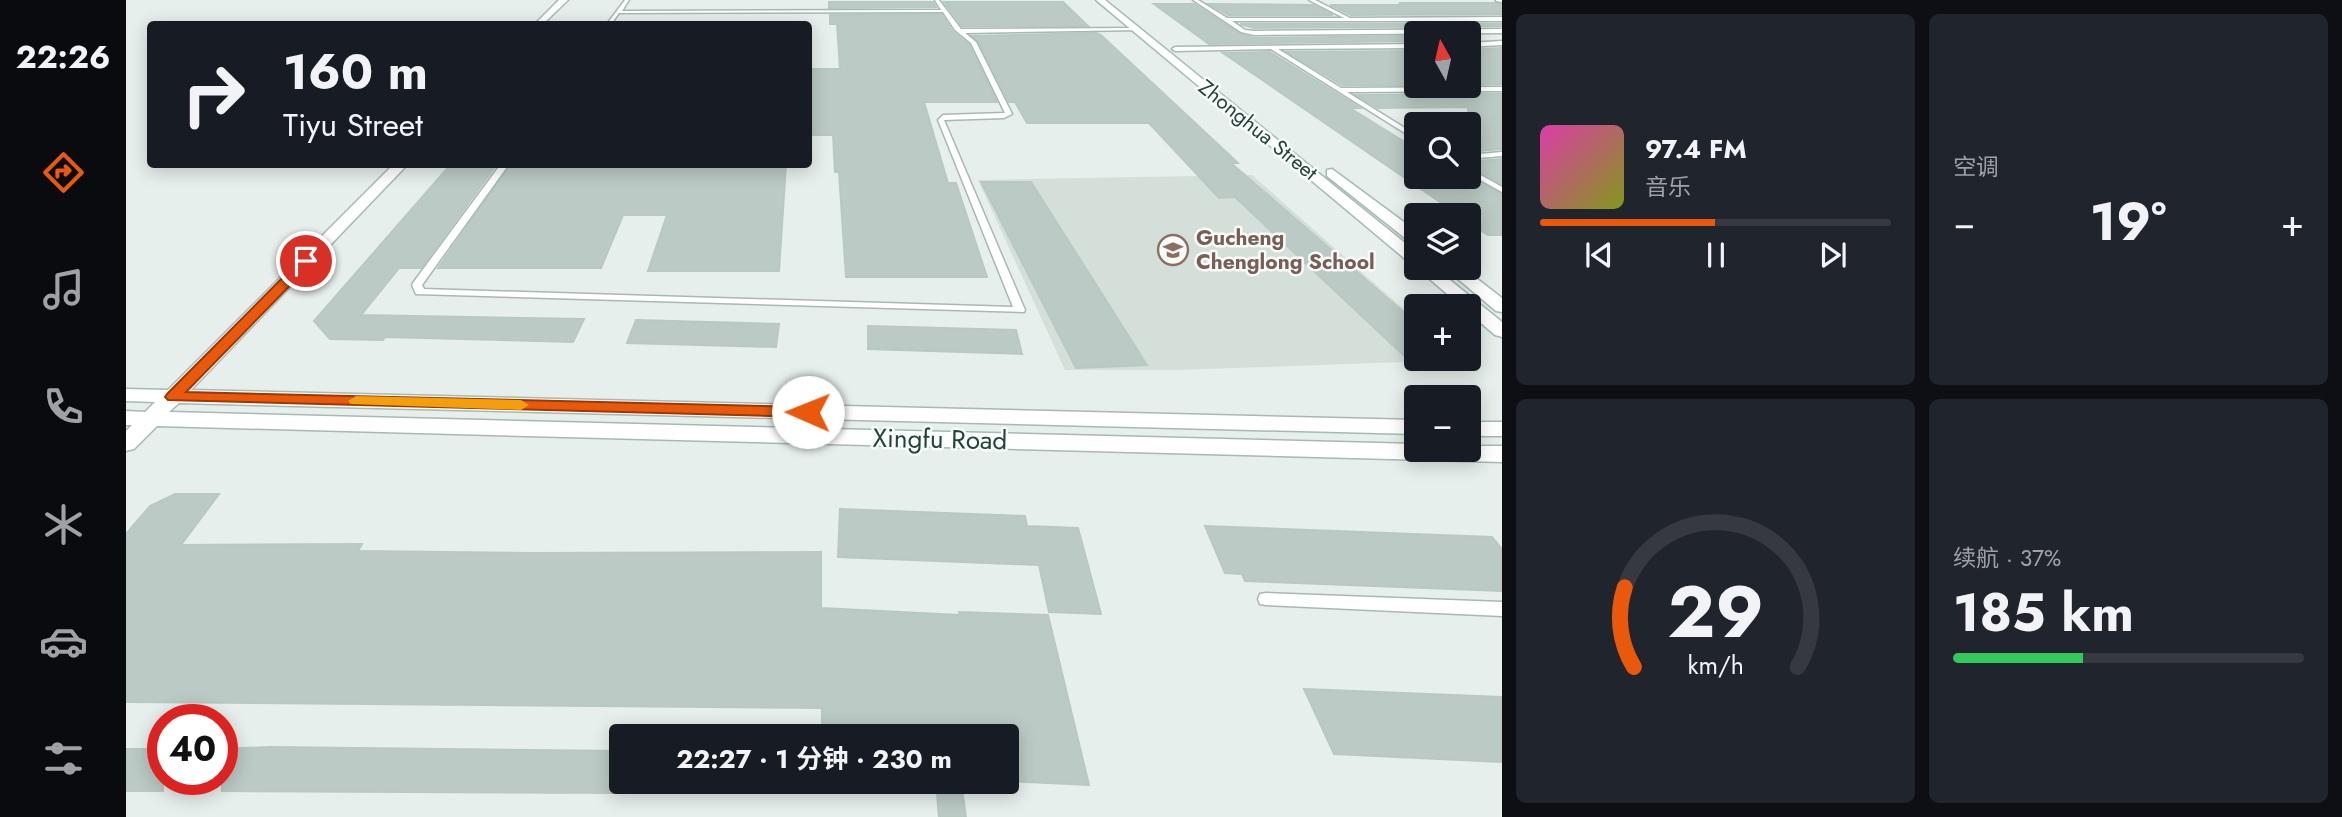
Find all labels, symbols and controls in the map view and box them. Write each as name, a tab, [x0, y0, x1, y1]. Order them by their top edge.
north arrow	[1404, 21, 1480, 98]
map controls	[1404, 21, 1481, 462]
text: 22:26	[16, 34, 110, 80]
text: 160 m	[283, 37, 428, 107]
icon: right	[168, 49, 259, 140]
street label: Zhonghua Street	[1192, 73, 1324, 187]
text: Tiyu Street	[283, 102, 423, 148]
button: search	[1404, 112, 1481, 189]
text: 97.4 FM	[1645, 130, 1747, 168]
icon: directions	[39, 148, 88, 197]
text: 空调	[1953, 150, 1999, 184]
text: 音乐	[1645, 170, 1691, 204]
text: 19°	[2090, 184, 2166, 260]
text: −	[1953, 195, 1975, 250]
text: +	[2281, 195, 2304, 250]
button: layers	[1404, 203, 1481, 280]
place label: Gucheng Chenglong School	[1196, 223, 1375, 277]
pin	[276, 231, 336, 291]
school or university icon: Gucheng Chenglong School	[1156, 233, 1190, 267]
icon: previous	[1580, 236, 1618, 274]
icon: pause	[1697, 236, 1735, 274]
icon: next	[1814, 236, 1852, 274]
icon: arrive	[287, 242, 325, 280]
icon: music	[39, 265, 88, 314]
button: +	[1404, 294, 1481, 371]
position arrow	[771, 375, 845, 449]
icon: phone	[39, 382, 88, 431]
button: −	[1404, 385, 1481, 462]
street label: Xingfu Road	[872, 419, 1008, 459]
icon: climate	[39, 500, 88, 549]
text: 续航 · 37%	[1953, 541, 2061, 575]
text: 29	[1667, 559, 1764, 664]
text: 185 km	[1953, 575, 2134, 651]
icon: car	[39, 617, 88, 666]
text: km/h	[1687, 647, 1744, 683]
speed limit sign: 40	[147, 704, 238, 795]
icon: filters	[39, 734, 88, 783]
text: 22:27 · 1 分钟 · 230 m	[676, 740, 952, 778]

